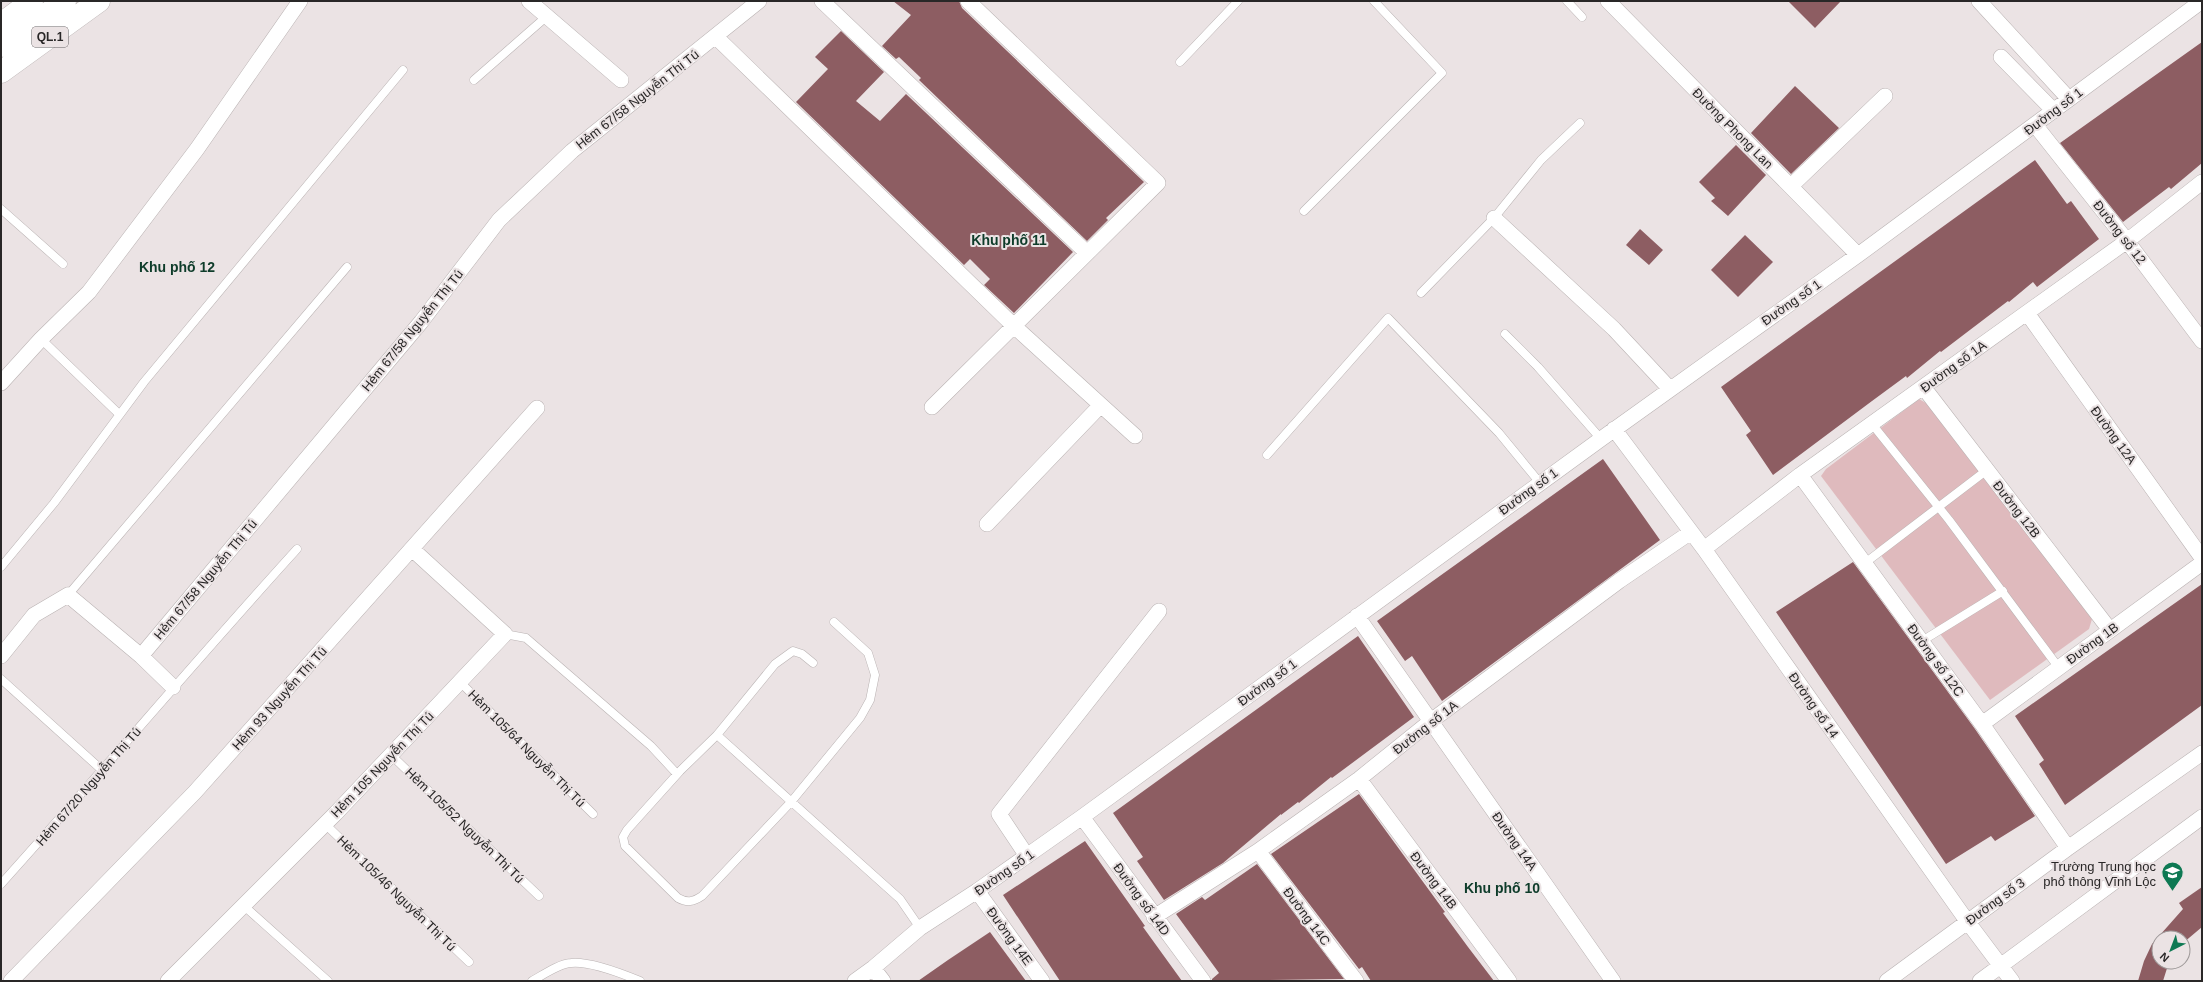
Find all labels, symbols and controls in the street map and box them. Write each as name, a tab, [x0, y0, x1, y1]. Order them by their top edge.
road number: QL.1	[32, 27, 68, 47]
street label: Hẻm 67/58 Nguyễn Thị Tú	[573, 47, 702, 152]
street label: Đường Phong Lan	[1689, 85, 1776, 172]
street label: Đường số 1	[2021, 85, 2085, 138]
street label: Đường số 12	[2090, 198, 2149, 267]
district label: Khu phố 11	[971, 232, 1047, 248]
district label: Khu phố 12	[139, 259, 215, 275]
street label: Hẻm 67/58 Nguyễn Thị Tú	[359, 267, 466, 394]
street label: Đường số 1	[1759, 276, 1824, 328]
street label: Đường số 1A	[1917, 337, 1989, 395]
street label: Đường 12A	[2088, 403, 2140, 467]
street label: Đường số 1	[1496, 465, 1561, 518]
street label: Đường 12B	[1990, 478, 2043, 541]
street label: Hẻm 67/58 Nguyễn Thị Tú	[151, 516, 260, 642]
street label: Đường 1B	[2063, 620, 2121, 667]
street label: Đường số 12C	[1904, 621, 1967, 699]
street label: Hẻm 93 Nguyễn Thị Tú	[229, 644, 330, 753]
street label: Đường số 1	[1235, 656, 1300, 709]
street label: Đường số 14	[1786, 670, 1842, 741]
street label: Hẻm 105/64 Nguyễn Thị Tú	[465, 687, 588, 810]
street label: Đường số 1A	[1390, 697, 1461, 757]
street label: Hẻm 105 Nguyễn Thị Tú	[328, 708, 437, 820]
street label: Hẻm 67/20 Nguyễn Thị Tú	[33, 724, 144, 849]
street label: Hẻm 105/52 Nguyễn Thị Tú	[402, 765, 527, 886]
street label: Đường 14A	[1489, 809, 1540, 874]
street label: Hẻm 105/46 Nguyễn Thị Tú	[334, 833, 459, 954]
street label: Đường số 1	[972, 846, 1037, 898]
street label: Đường 14B	[1407, 849, 1460, 912]
place label: Trường Trung học phổ thông Vĩnh Lộc	[2043, 859, 2156, 889]
street label: Đường số 14D	[1110, 860, 1173, 938]
school or university icon: Trường Trung học phổ thông Vĩnh Lộc	[2159, 860, 2185, 893]
street label: Đường số 3	[1963, 875, 2028, 928]
district label: Khu phố 10	[1464, 880, 1540, 896]
street label: Đường 14C	[1280, 884, 1333, 948]
street label: Đường 14E	[984, 904, 1036, 968]
north arrow	[2151, 930, 2191, 970]
text: N	[2157, 950, 2171, 965]

